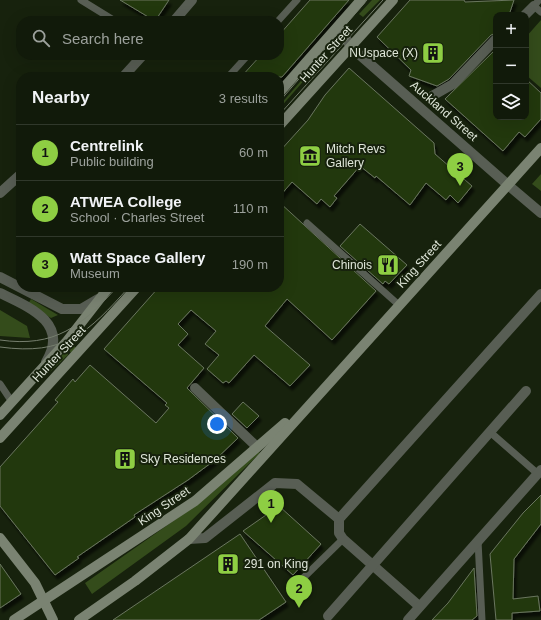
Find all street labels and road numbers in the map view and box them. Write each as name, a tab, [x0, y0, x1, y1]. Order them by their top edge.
street label: Hunter Street	[297, 22, 356, 85]
street label: Auckland Street	[407, 78, 481, 145]
street label: King Street	[394, 237, 445, 291]
street label: Hunter Street	[30, 323, 89, 385]
street label: King Street	[135, 483, 193, 528]

